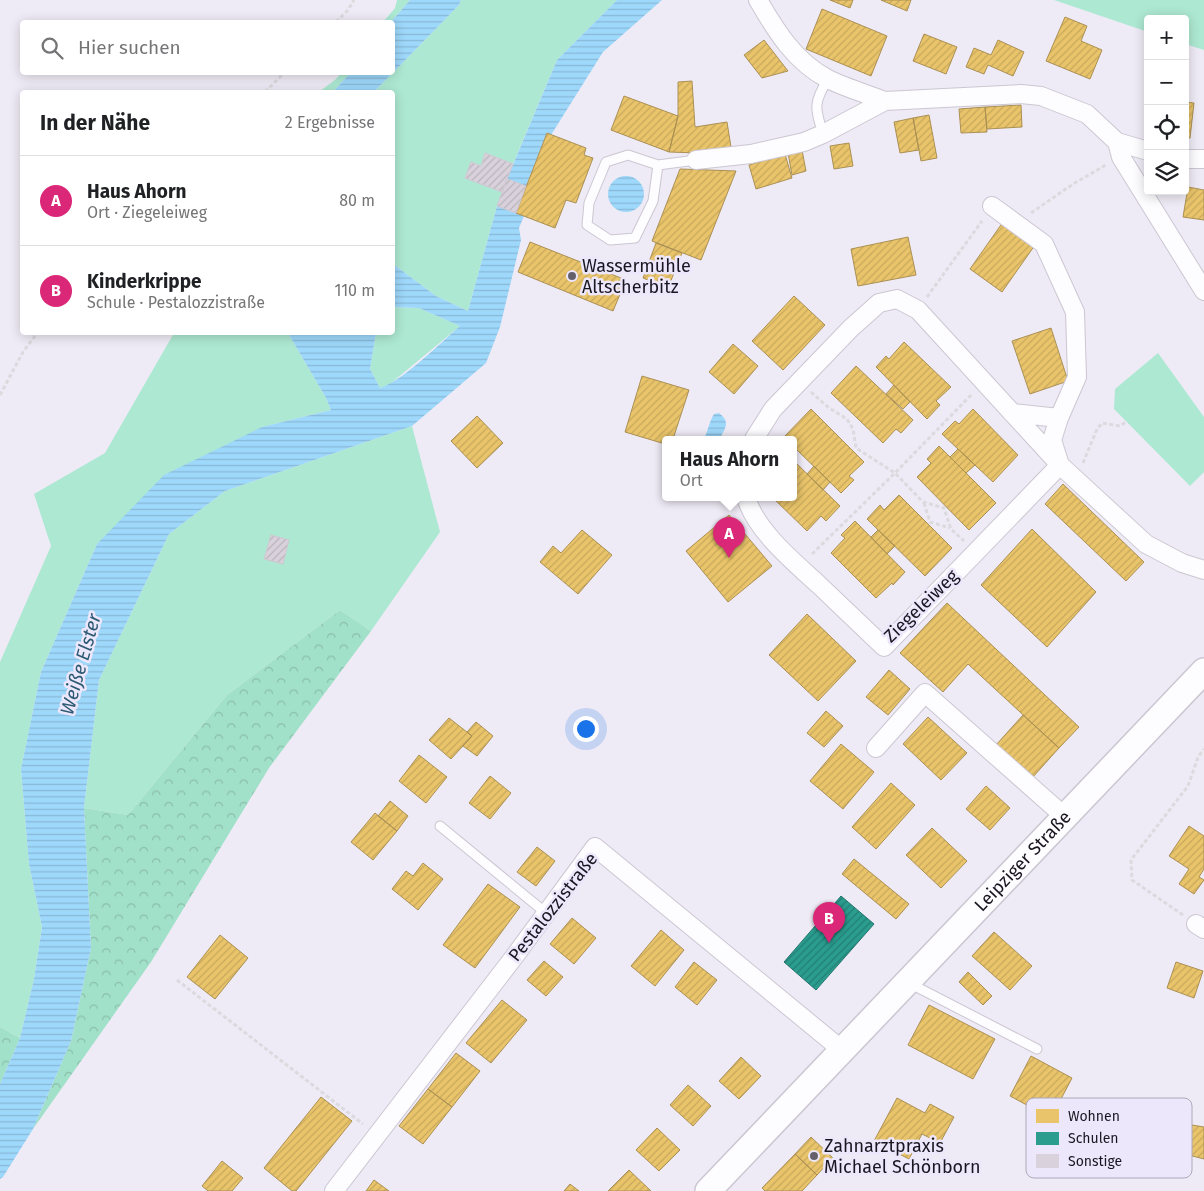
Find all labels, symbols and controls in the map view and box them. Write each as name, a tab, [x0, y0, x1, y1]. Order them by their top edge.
map controls	[1144, 15, 1189, 195]
button: +	[1144, 15, 1189, 60]
search box	[20, 20, 395, 75]
icon: search	[38, 34, 66, 62]
text: Hier suchen	[78, 36, 181, 59]
button: −	[1144, 60, 1189, 105]
button: locate	[1144, 105, 1189, 150]
text: In der Nähe	[40, 110, 150, 136]
text: 2 Ergebnisse	[285, 113, 375, 132]
button: layers	[1144, 150, 1189, 195]
text: Haus Ahorn	[87, 180, 186, 203]
text: A	[51, 191, 61, 210]
text: 80 m	[339, 191, 375, 210]
text: Ort · Ziegeleiweg	[87, 203, 207, 222]
place label: Wassermühle Altscherbitz	[582, 255, 691, 298]
text: Kinderkrippe	[87, 270, 202, 293]
marker: Wassermühle Altscherbitz	[566, 270, 578, 282]
text: B	[51, 281, 61, 300]
text: 110 m	[334, 281, 375, 300]
text: Schule · Pestalozzistraße	[87, 293, 265, 312]
popup	[662, 436, 797, 501]
text: Haus Ahorn	[680, 448, 779, 471]
text: Ort	[680, 471, 703, 490]
pin: A	[713, 517, 745, 558]
street label: Ziegeleiweg	[879, 565, 963, 647]
water label: Weiße Elster	[55, 610, 106, 717]
your location	[573, 716, 599, 742]
street label: Leipziger Straße	[970, 806, 1076, 916]
street label: Pestalozzistraße	[504, 848, 602, 966]
pin: B	[813, 902, 845, 943]
legend	[1026, 1098, 1192, 1178]
text: Wohnen	[1068, 1108, 1120, 1125]
text: Schulen	[1068, 1130, 1119, 1147]
place label: Zahnarztpraxis Michael Schönborn	[824, 1135, 981, 1178]
marker: Zahnarztpraxis Michael Schönborn	[808, 1150, 820, 1162]
text: Sonstige	[1068, 1153, 1122, 1170]

